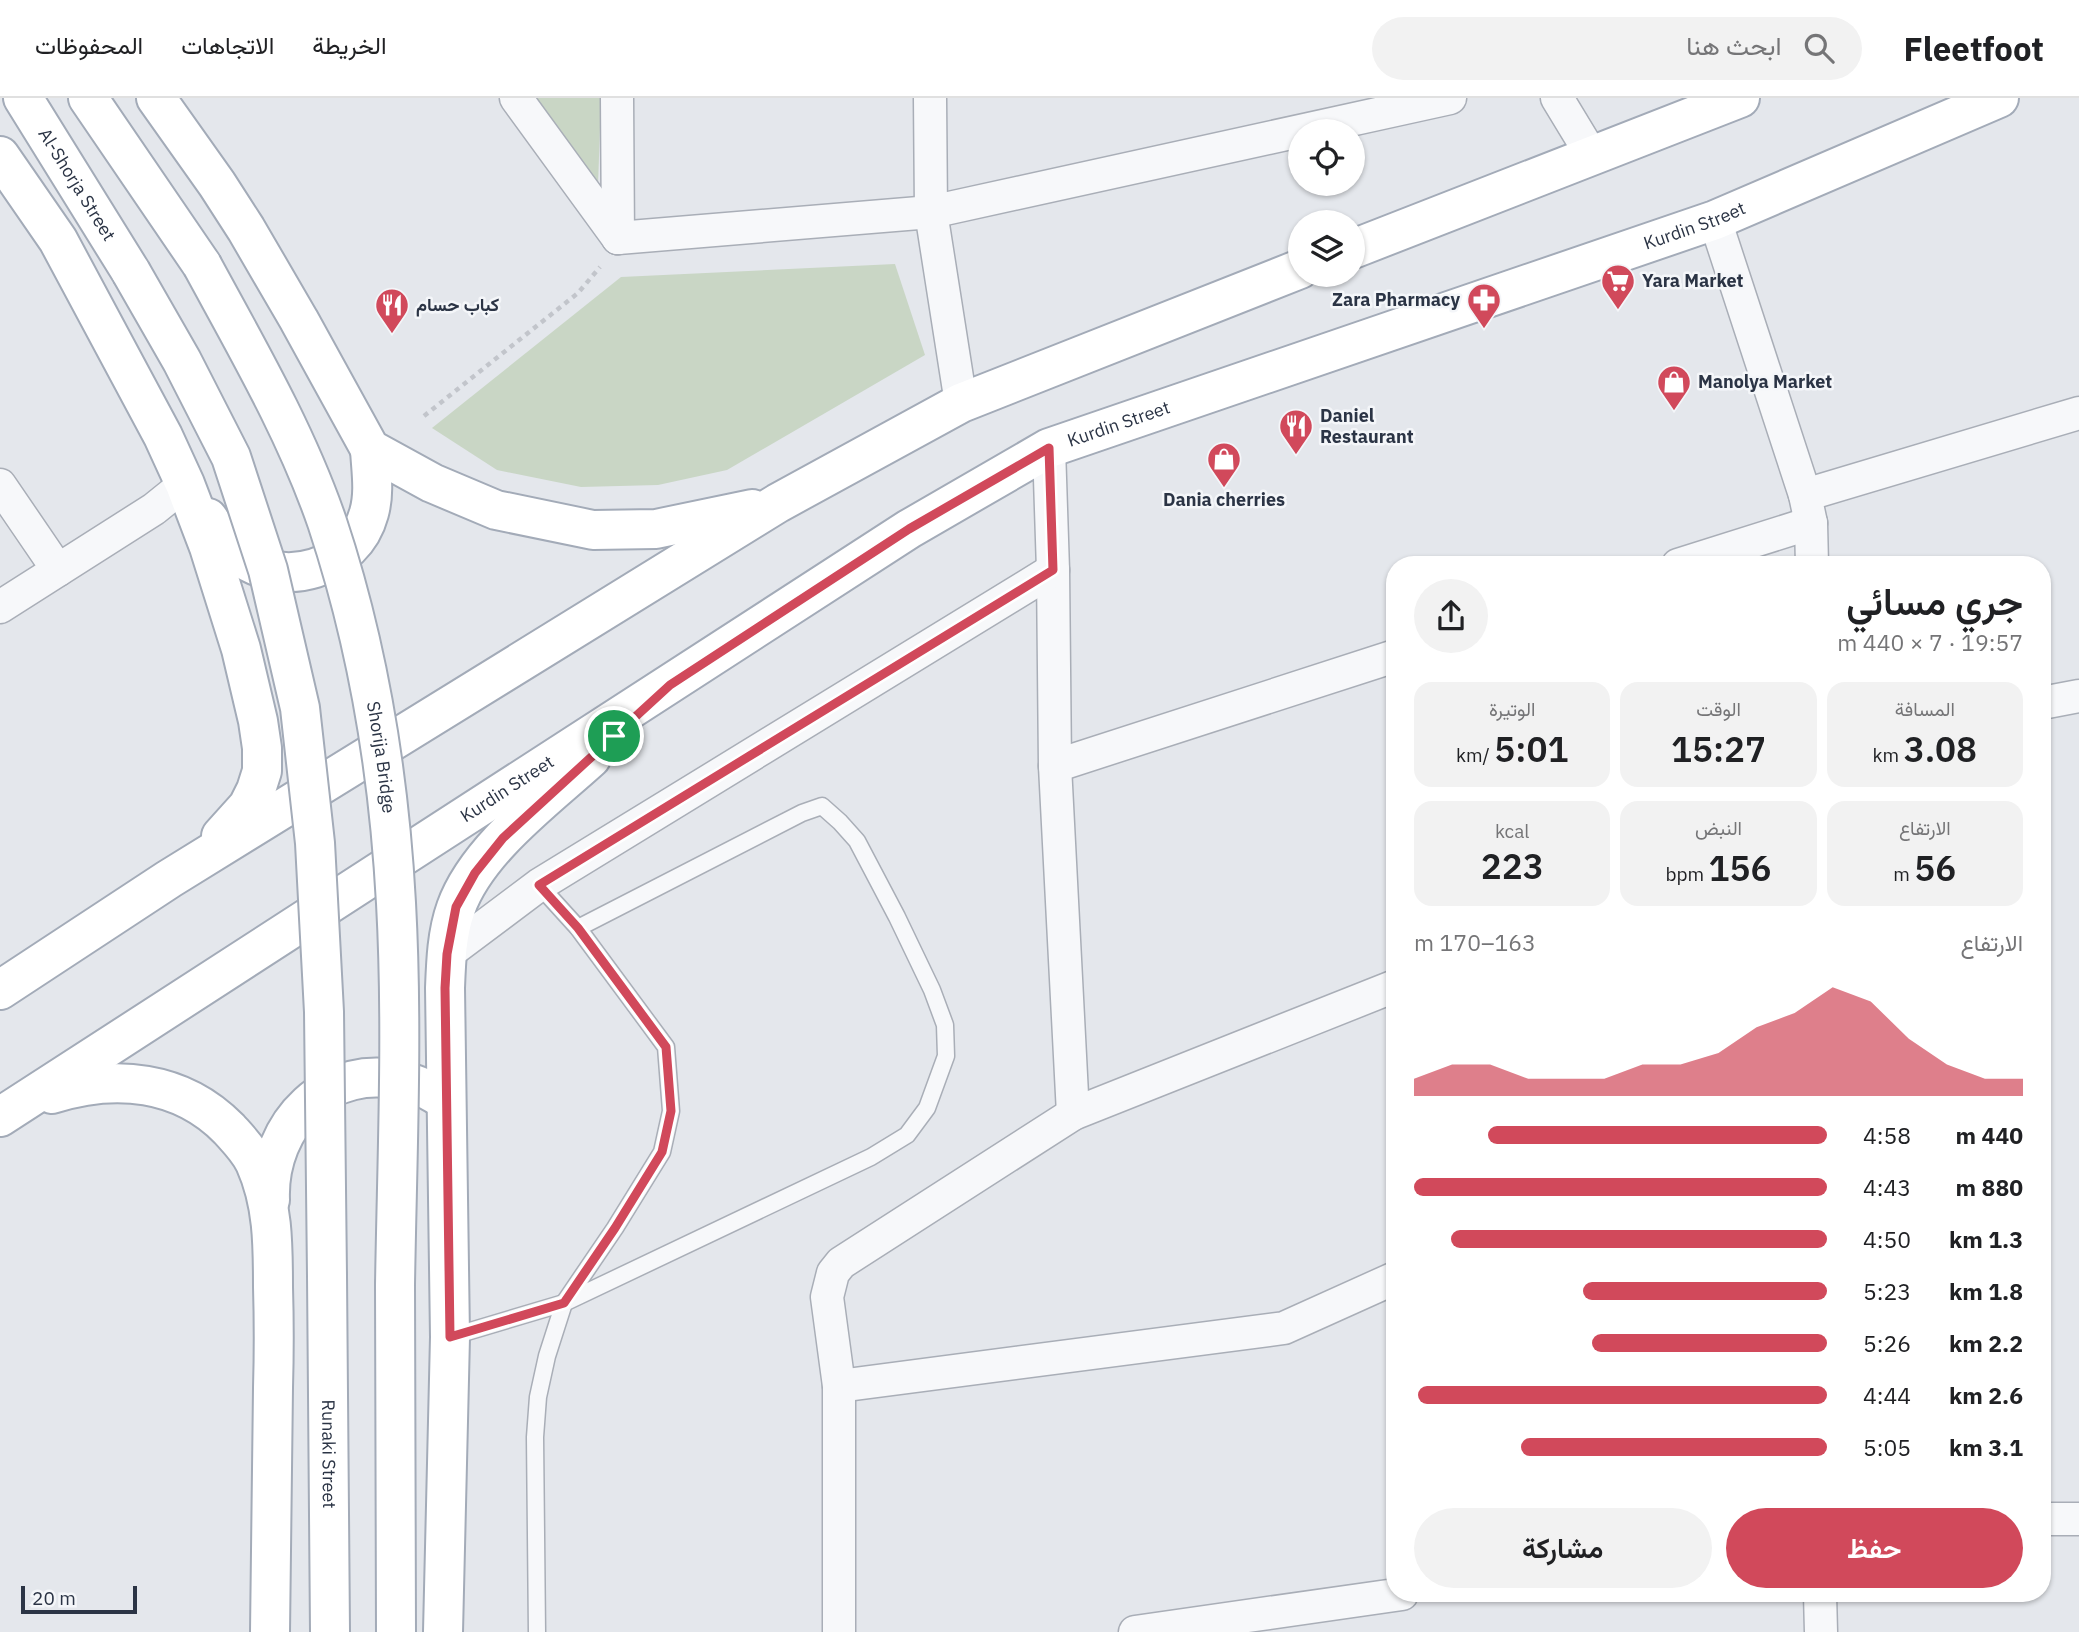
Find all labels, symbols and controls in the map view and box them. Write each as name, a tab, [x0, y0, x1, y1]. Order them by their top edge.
search box	[1372, 17, 1862, 80]
text: Fleetfoot	[1904, 27, 2044, 70]
text: ابحث هنا	[1686, 28, 1782, 62]
text: المحفوظات	[35, 29, 143, 61]
text: الاتجاهات	[181, 29, 274, 61]
text: الخريطة	[312, 29, 387, 61]
icon: search	[1800, 29, 1838, 67]
map controls	[1288, 119, 1365, 287]
button: locate	[1288, 119, 1365, 196]
street label: Al-Shorja Street	[34, 124, 121, 245]
street label: Kurdin Street	[1640, 196, 1749, 255]
button: layers	[1288, 210, 1365, 287]
supermarket icon: Yara Market	[1599, 262, 1637, 311]
place label: Yara Market	[1642, 269, 1744, 292]
pharmacy icon: Zara Pharmacy	[1465, 281, 1503, 330]
restaurant icon: كباب حسام	[373, 286, 411, 335]
place label: Zara Pharmacy	[1332, 288, 1460, 311]
place label: كباب حسام	[416, 293, 499, 317]
shop icon: Manolya Market	[1655, 363, 1693, 412]
place label: Manolya Market	[1698, 370, 1832, 393]
street label: Kurdin Street	[1064, 395, 1173, 452]
place label: Daniel Restaurant	[1320, 404, 1414, 448]
restaurant icon: Daniel Restaurant	[1277, 407, 1315, 456]
shop icon: Dania cherries	[1205, 440, 1243, 489]
place label: Dania cherries	[1163, 488, 1285, 511]
text: جري مسائي	[1846, 576, 2023, 625]
button: share	[1414, 579, 1488, 653]
text: 19:57 · 7 × 440 m	[1837, 627, 2023, 657]
text: الوتيرة	[1489, 697, 1535, 721]
text: الوقت	[1696, 697, 1741, 721]
text: المسافة	[1895, 697, 1955, 721]
street label: Shorija Bridge	[362, 699, 401, 815]
pin	[584, 706, 644, 766]
icon: arrive	[595, 717, 633, 755]
text: 5:01	[1494, 726, 1568, 772]
text: 15:27	[1671, 726, 1766, 772]
text: 3.08	[1904, 726, 1977, 772]
text: /km	[1456, 743, 1494, 767]
text: km	[1873, 743, 1904, 767]
street label: Kurdin Street	[456, 750, 558, 827]
text: النبض	[1695, 816, 1742, 840]
text: الارتفاع	[1899, 816, 1951, 840]
text: kcal	[1495, 819, 1529, 843]
text: 223	[1481, 843, 1544, 889]
text: 156	[1709, 845, 1772, 891]
text: 56	[1914, 845, 1956, 891]
text: bpm	[1665, 862, 1709, 886]
text: m	[1893, 862, 1914, 886]
text: 163–170 m	[1414, 927, 1536, 957]
text: الارتفاع	[1961, 927, 2023, 957]
text: 4:58	[1863, 1120, 1911, 1150]
text: 440 m	[1956, 1120, 2023, 1150]
text: 4:43	[1863, 1172, 1911, 1202]
text: 880 m	[1956, 1172, 2023, 1202]
text: 4:50	[1863, 1224, 1911, 1254]
text: 1.3 km	[1949, 1224, 2023, 1254]
text: 5:23	[1863, 1276, 1911, 1306]
text: 1.8 km	[1949, 1276, 2023, 1306]
text: 5:26	[1863, 1328, 1911, 1358]
text: 2.2 km	[1949, 1328, 2023, 1358]
text: 4:44	[1863, 1380, 1911, 1410]
text: 2.6 km	[1949, 1380, 2023, 1410]
street label: Runaki Street	[317, 1399, 341, 1509]
text: 5:05	[1863, 1432, 1911, 1462]
text: 3.1 km	[1949, 1432, 2023, 1462]
button: مشاركة	[1414, 1508, 1712, 1588]
button: حفظ	[1726, 1508, 2023, 1588]
scale bar	[21, 1583, 136, 1615]
text: 20 m	[32, 1586, 76, 1610]

